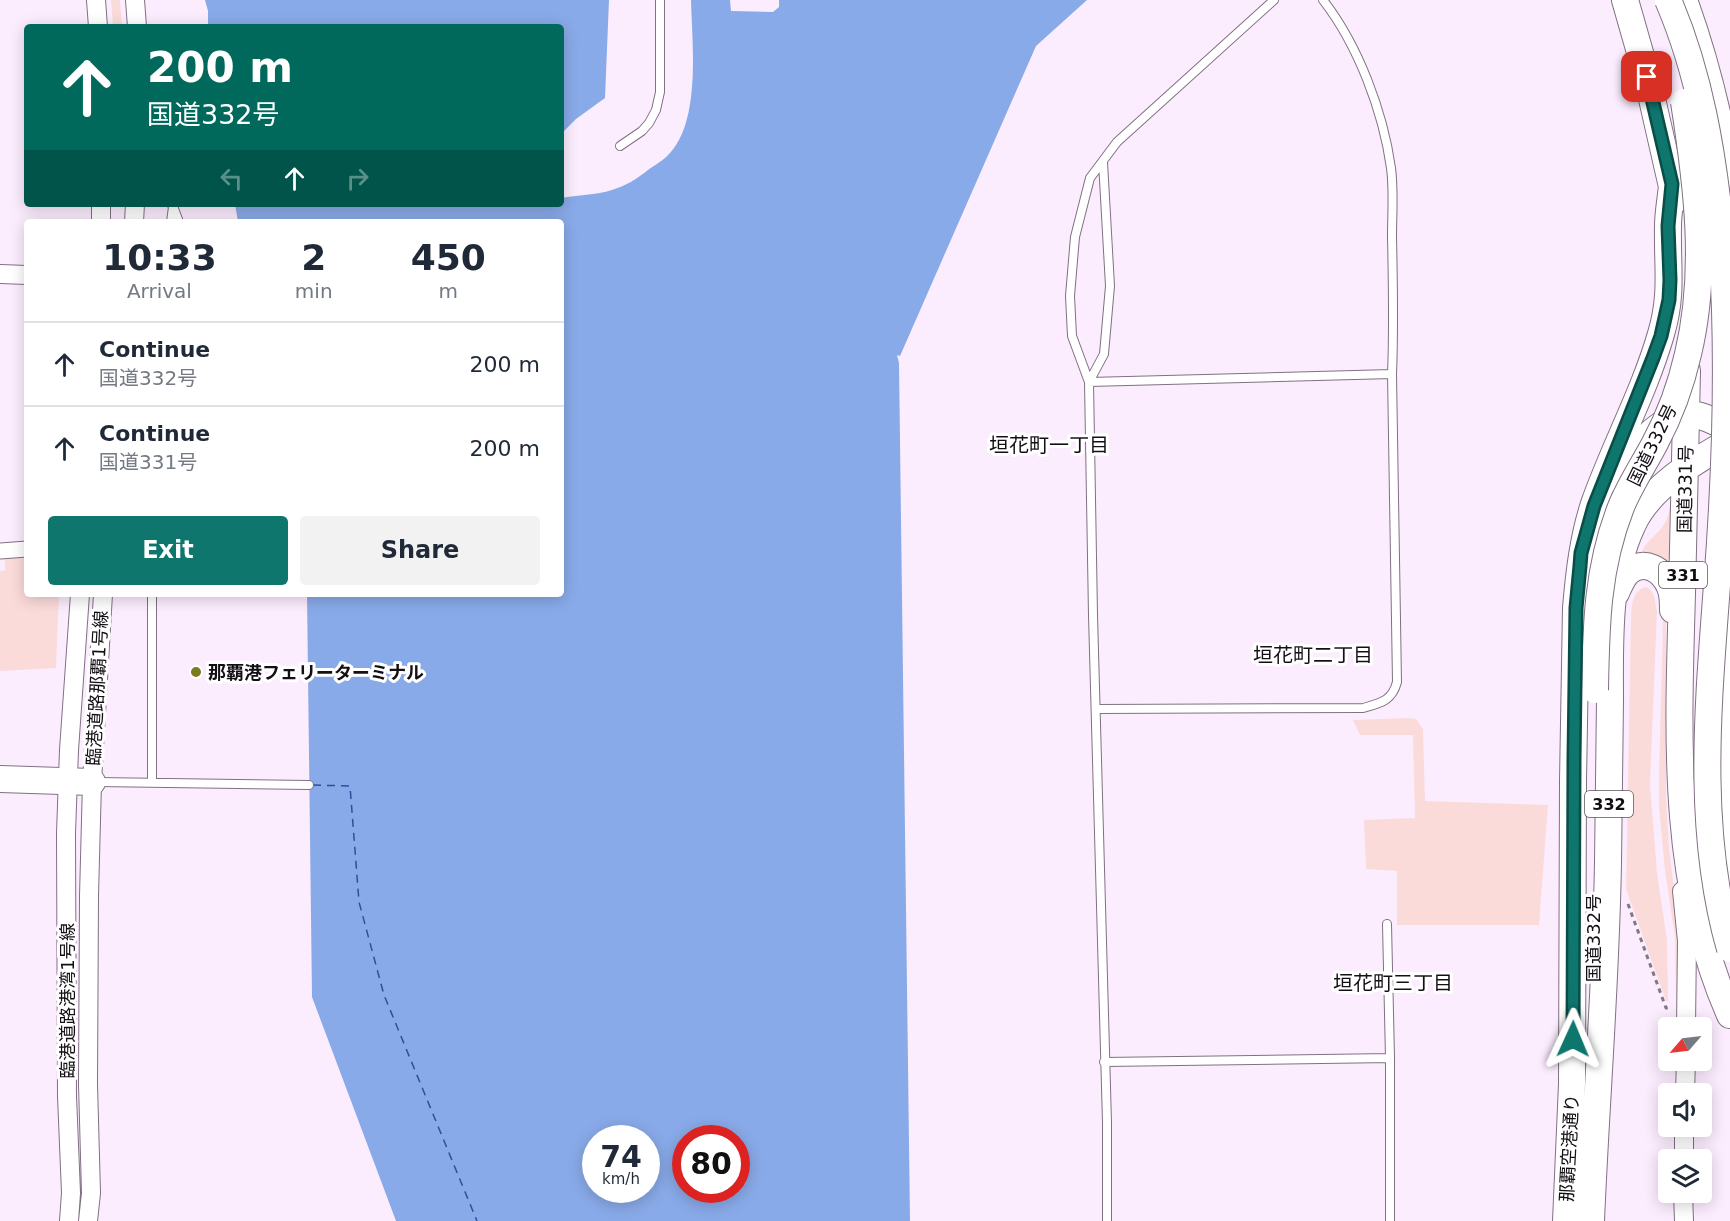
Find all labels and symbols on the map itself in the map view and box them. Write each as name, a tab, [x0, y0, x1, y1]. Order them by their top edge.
pin	[1621, 51, 1672, 102]
street label: 国道332号	[1623, 401, 1681, 489]
district label: 垣花町一丁目	[989, 433, 1109, 457]
street label: 国道331号	[1674, 445, 1696, 533]
road number: 331	[1659, 562, 1707, 588]
street label: 臨港道路那覇1号線	[82, 610, 112, 766]
district label: 垣花町二丁目	[1253, 643, 1373, 667]
place label: 那覇港フェリーターミナル	[208, 662, 424, 683]
marker: 那覇港フェリーターミナル	[189, 665, 203, 679]
road number: 332	[1585, 791, 1633, 817]
street label: 国道332号	[1583, 894, 1604, 982]
street label: 臨港道路港湾1号線	[57, 923, 78, 1079]
district label: 垣花町三丁目	[1333, 971, 1453, 995]
position arrow	[1541, 1007, 1605, 1071]
north arrow	[1658, 1017, 1712, 1071]
street label: 那覇空港通り	[1556, 1094, 1582, 1202]
speed limit sign: 80	[672, 1125, 750, 1203]

